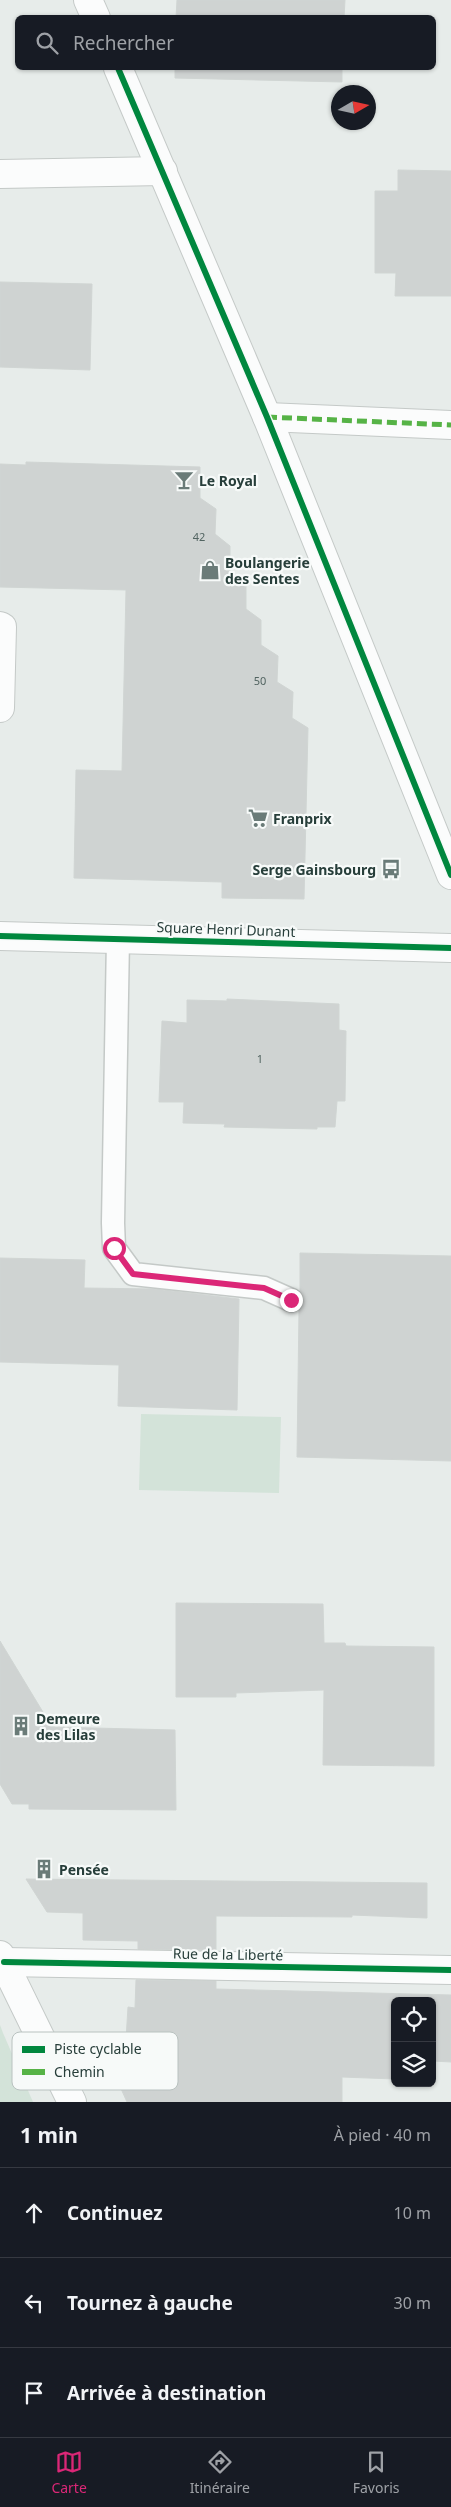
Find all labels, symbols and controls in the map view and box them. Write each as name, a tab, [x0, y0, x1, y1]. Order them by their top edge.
search box	[15, 15, 436, 70]
icon: search	[33, 29, 61, 57]
text: Rechercher	[73, 30, 174, 56]
north arrow	[331, 85, 376, 130]
bar icon: Le Royal	[173, 469, 195, 491]
place label: Le Royal	[199, 471, 257, 490]
house number: 42	[193, 529, 205, 544]
place label: Boulangerie des Sentes	[225, 553, 310, 588]
shop icon: Boulangerie des Sentes	[199, 559, 221, 581]
house number: 50	[254, 673, 266, 688]
supermarket icon: Franprix	[247, 807, 269, 829]
place label: Franprix	[273, 809, 332, 828]
bus stop icon: Serge Gainsbourg	[380, 858, 402, 880]
place label: Serge Gainsbourg	[252, 860, 376, 879]
street label: Square Henri Dunant	[156, 917, 296, 941]
house number: 1	[257, 1051, 263, 1066]
route start	[103, 1237, 126, 1260]
route end	[280, 1289, 303, 1312]
place label: Demeure des Lilas	[36, 1709, 100, 1744]
building icon: Demeure des Lilas	[10, 1715, 32, 1737]
building icon: Pensée	[33, 1858, 55, 1880]
place label: Pensée	[59, 1860, 109, 1879]
street label: Rue de la Liberté	[173, 1944, 283, 1964]
map controls	[391, 1997, 436, 2087]
button: locate	[391, 1997, 436, 2042]
legend	[12, 2032, 178, 2090]
text: Piste cyclable	[54, 2039, 142, 2058]
button: layers	[391, 2042, 436, 2087]
text: Chemin	[54, 2062, 105, 2081]
text: 1 min	[20, 2121, 78, 2149]
text: À pied · 40 m	[334, 2124, 431, 2146]
icon: ahead	[20, 2199, 48, 2227]
text: Continuez	[67, 2200, 163, 2226]
text: 10 m	[394, 2202, 431, 2224]
icon: left	[20, 2289, 48, 2317]
text: Tournez à gauche	[67, 2290, 233, 2316]
text: 30 m	[394, 2292, 431, 2314]
icon: arrive	[20, 2379, 48, 2407]
text: Arrivée à destination	[67, 2380, 266, 2406]
tab: Carte	[51, 2448, 87, 2497]
tab: Itinéraire	[190, 2448, 250, 2497]
tab: Favoris	[353, 2448, 400, 2497]

